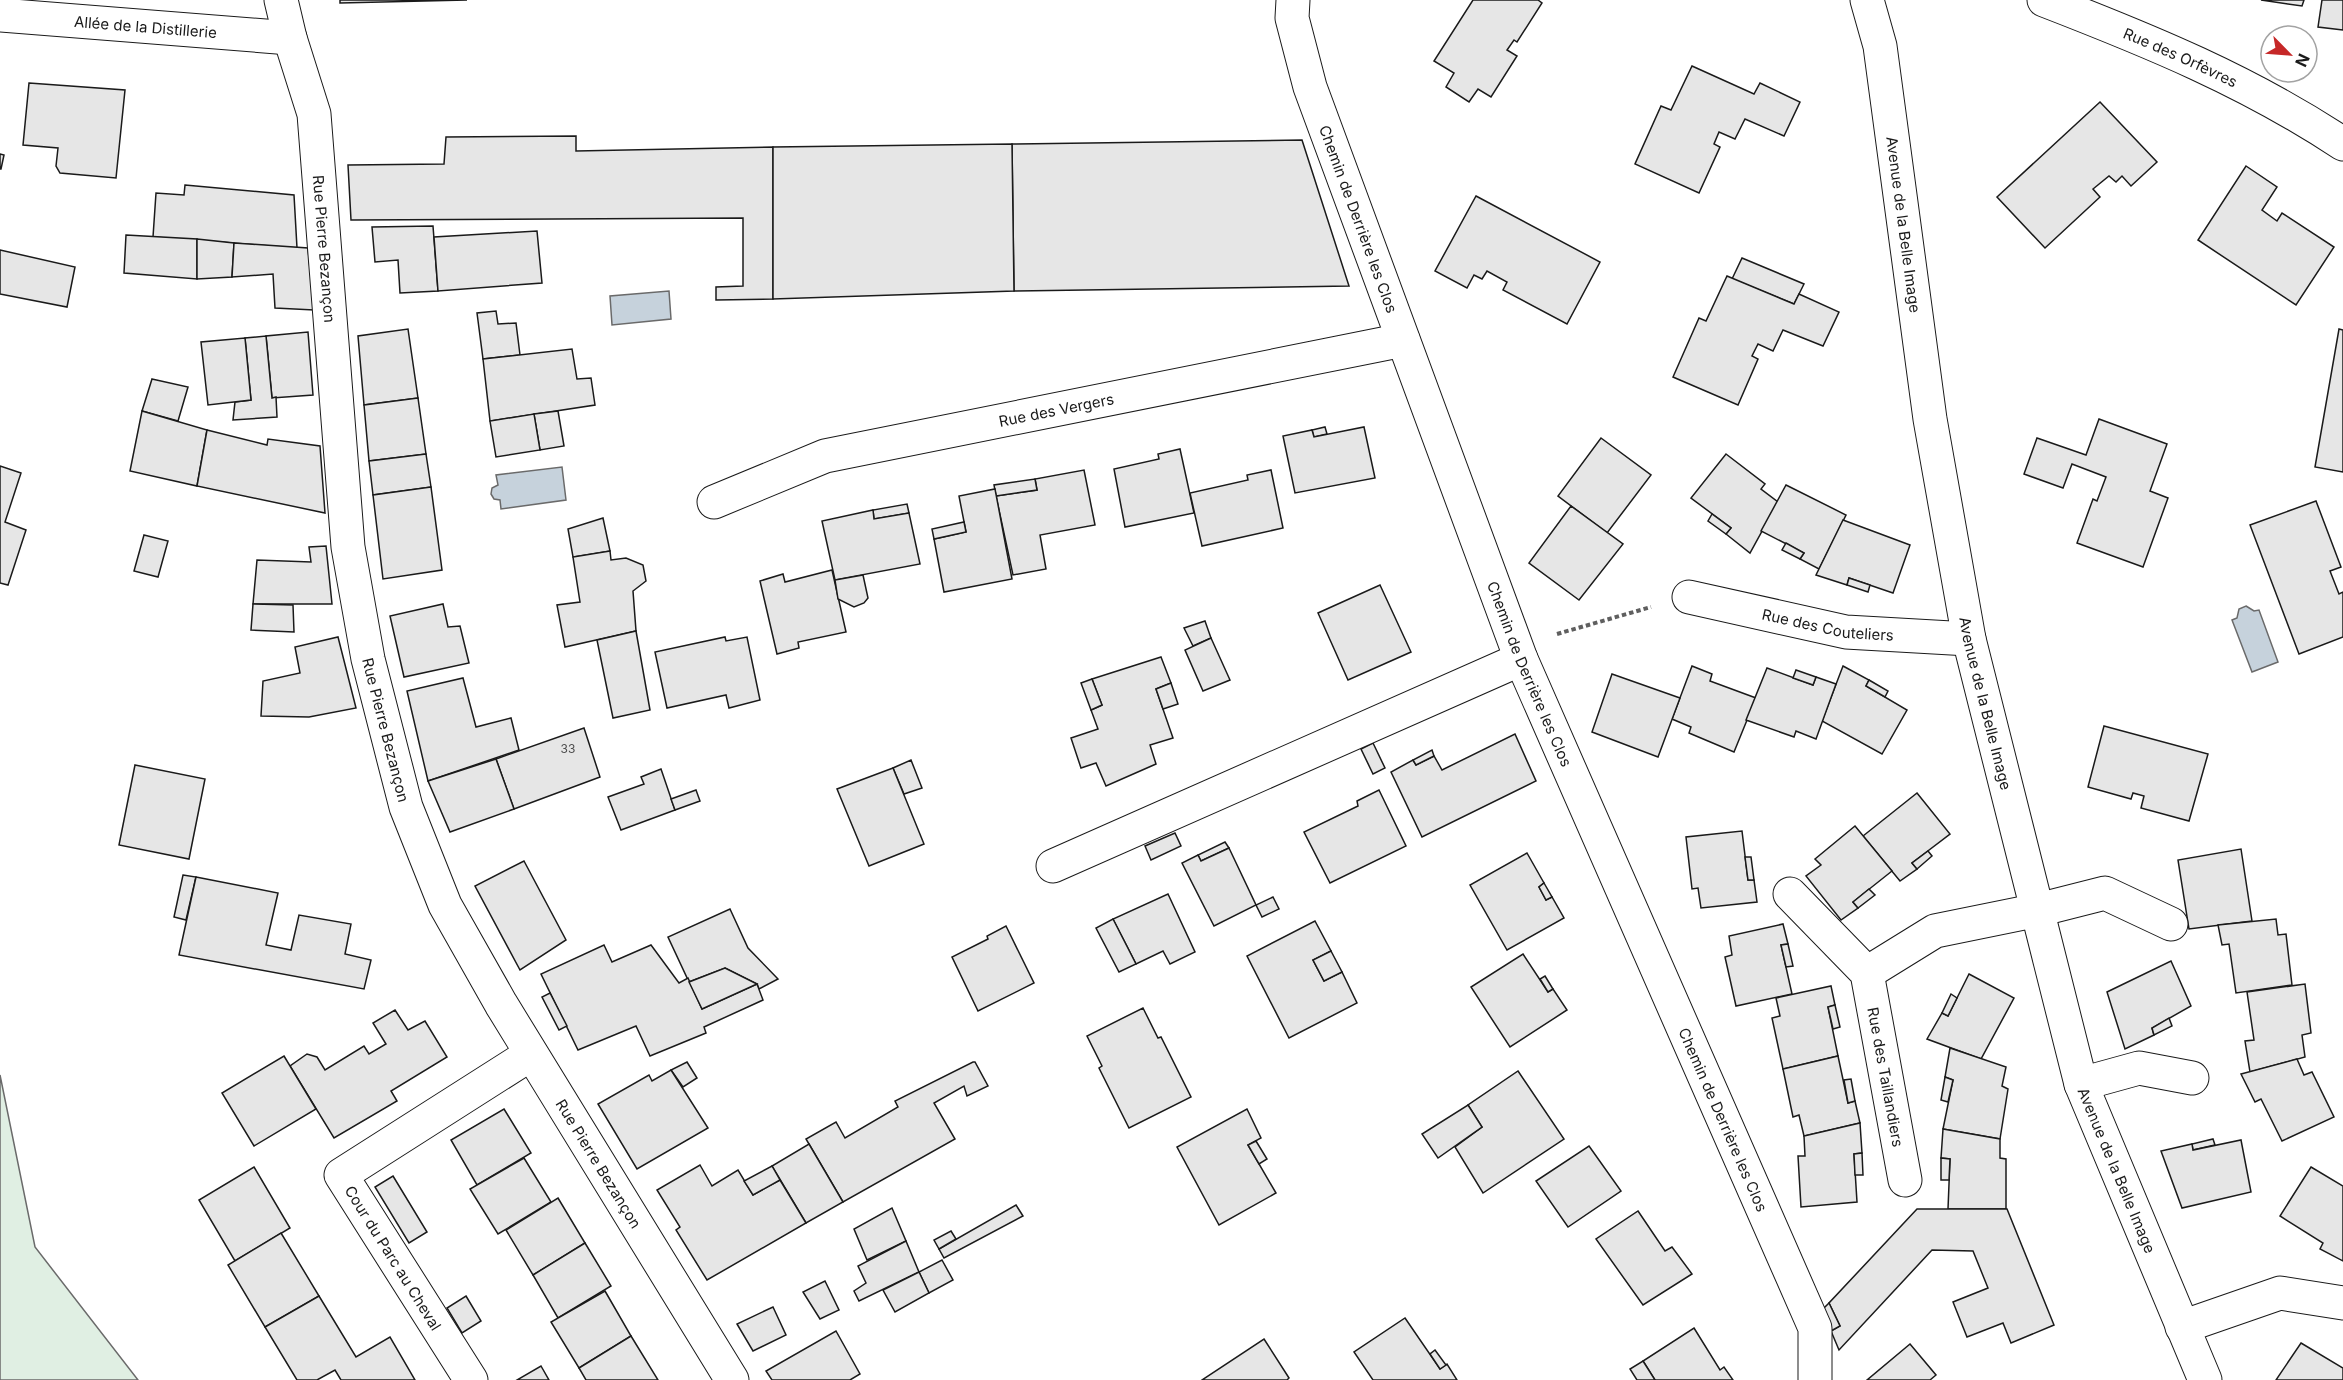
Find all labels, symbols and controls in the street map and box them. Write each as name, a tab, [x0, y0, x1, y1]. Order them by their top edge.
street label: Allée de la Distillerie	[73, 11, 218, 42]
street label: Rue des Orfèvres	[2121, 23, 2241, 91]
north arrow	[2259, 24, 2319, 84]
text: N	[2291, 51, 2314, 70]
street label: Chemin de Derrière les Clos	[1315, 122, 1402, 316]
street label: Avenue de la Belle Image	[1883, 135, 1925, 314]
street label: Rue Pierre Bezançon	[309, 174, 340, 323]
street label: Rue des Vergers	[997, 389, 1115, 430]
street label: Chemin de Derrière les Clos	[1484, 578, 1577, 769]
street label: Rue des Couteliers	[1760, 604, 1894, 644]
street label: Avenue de la Belle Image	[1956, 615, 2016, 792]
street label: Rue Pierre Bezançon	[359, 656, 414, 804]
house number: 33	[561, 741, 575, 756]
street label: Rue des Taillandiers	[1864, 1005, 1908, 1149]
street label: Chemin de Derrière les Clos	[1675, 1025, 1772, 1214]
street label: Avenue de la Belle Image	[2074, 1085, 2160, 1256]
street label: Rue Pierre Bezançon	[552, 1095, 646, 1232]
street label: Cour du Parc au Cheval	[341, 1182, 445, 1334]

